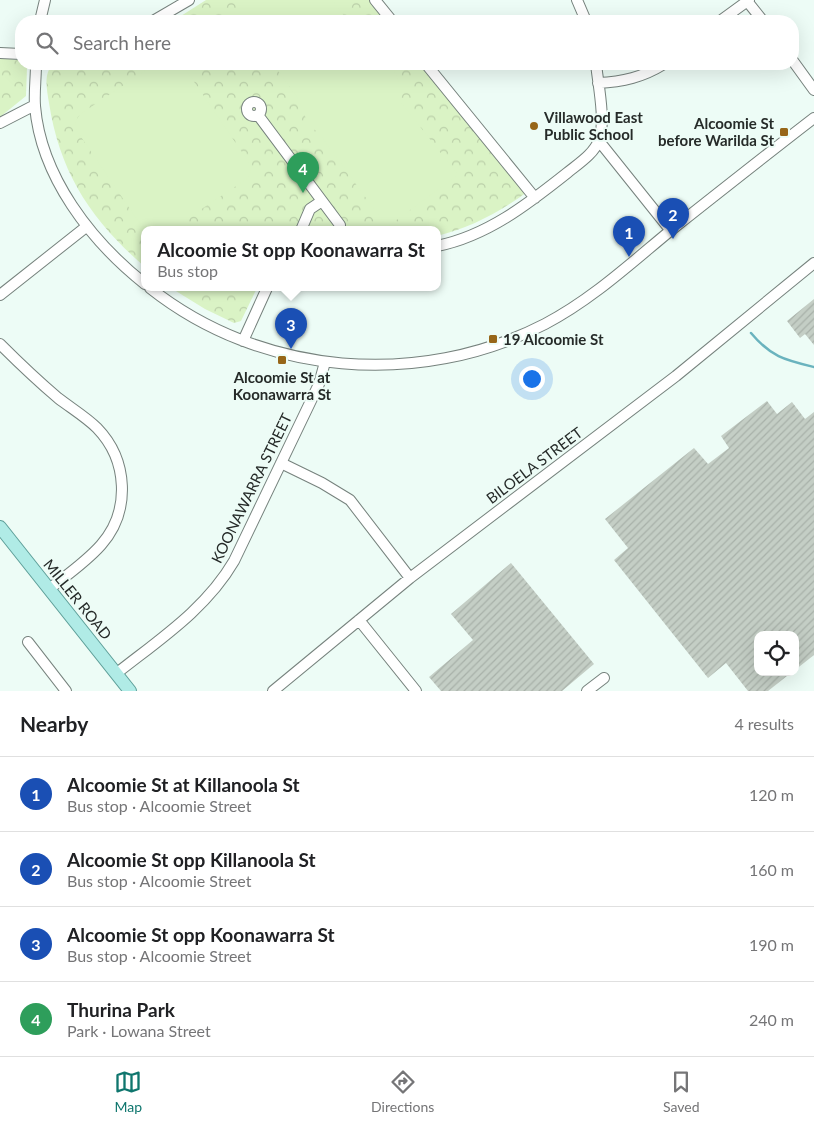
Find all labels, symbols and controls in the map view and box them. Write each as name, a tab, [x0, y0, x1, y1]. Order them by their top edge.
search box	[15, 15, 799, 70]
icon: search	[33, 29, 61, 57]
text: Search here	[73, 31, 171, 54]
place label: Villawood East Public School	[543, 108, 643, 143]
place label: Alcoomie St before Warilda St	[658, 114, 774, 149]
marker: Villawood East Public School	[528, 120, 540, 132]
marker: Alcoomie St before Warilda St	[778, 126, 790, 138]
pin: 4	[287, 152, 319, 193]
pin: 2	[657, 198, 689, 239]
pin: 1	[613, 216, 645, 257]
popup	[141, 226, 441, 291]
text: Alcoomie St opp Koonawarra St	[157, 238, 425, 261]
text: Bus stop	[157, 261, 218, 280]
pin: 3	[275, 308, 307, 349]
place label: 19 Alcoomie St	[503, 330, 604, 348]
marker: 19 Alcoomie St	[487, 333, 499, 345]
marker: Alcoomie St at Koonawarra St	[276, 354, 288, 366]
your location	[519, 366, 545, 392]
place label: Alcoomie St at Koonawarra St	[233, 368, 332, 403]
street label: KOONAWARRA STREET	[207, 410, 295, 566]
street label: BILOELA STREET	[482, 423, 586, 507]
street label: MILLER ROAD	[40, 555, 116, 643]
map controls	[754, 631, 799, 676]
button: locate	[754, 631, 799, 676]
text: Nearby	[20, 711, 88, 736]
text: 4 results	[734, 714, 794, 733]
text: Alcoomie St at Killanoola St	[67, 773, 300, 796]
text: 1	[31, 785, 41, 804]
text: 120 m	[749, 785, 794, 804]
text: Bus stop · Alcoomie Street	[67, 796, 252, 815]
text: Alcoomie St opp Killanoola St	[67, 848, 316, 871]
text: 2	[31, 860, 41, 879]
text: 160 m	[749, 860, 794, 879]
text: Bus stop · Alcoomie Street	[67, 871, 252, 890]
text: Alcoomie St opp Koonawarra St	[67, 923, 335, 946]
text: 3	[31, 935, 41, 954]
text: 190 m	[749, 935, 794, 954]
text: Bus stop · Alcoomie Street	[67, 946, 252, 965]
text: Thurina Park	[67, 998, 175, 1021]
text: 4	[31, 1010, 41, 1029]
text: 240 m	[749, 1010, 794, 1029]
text: Park · Lowana Street	[67, 1021, 211, 1040]
tab: Map	[114, 1068, 142, 1115]
tab: Directions	[371, 1068, 434, 1115]
tab: Saved	[663, 1068, 700, 1115]

